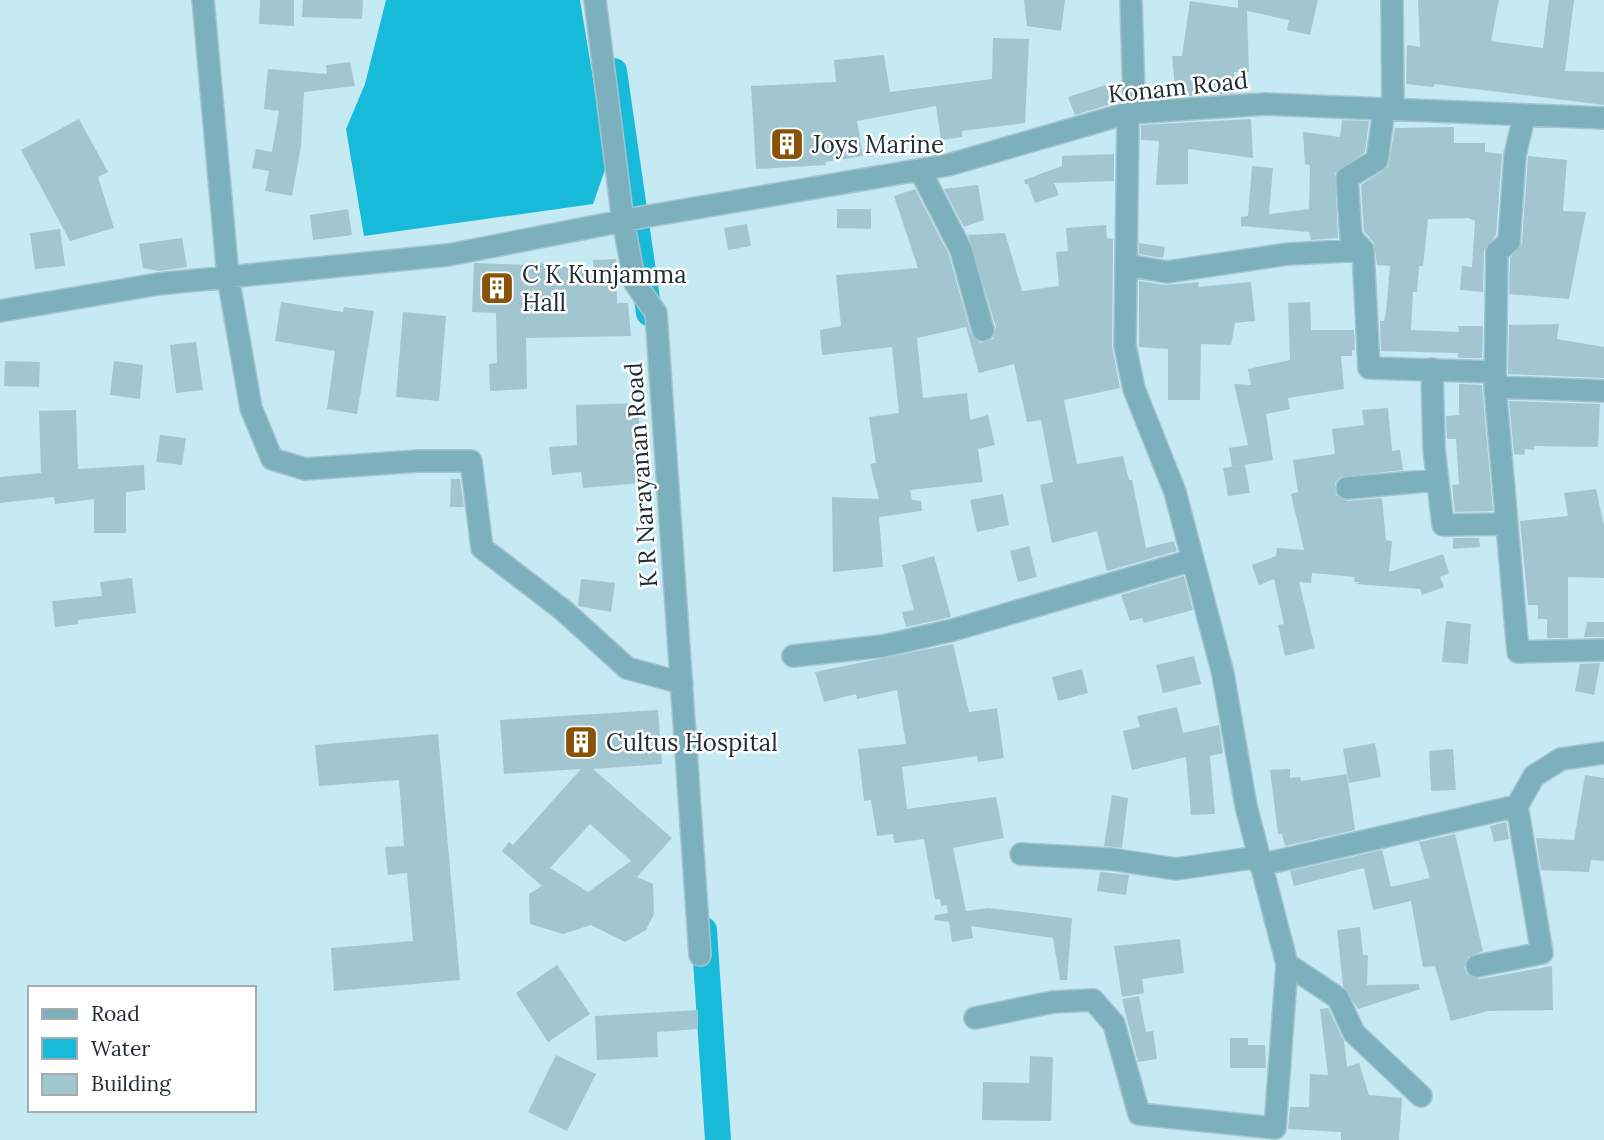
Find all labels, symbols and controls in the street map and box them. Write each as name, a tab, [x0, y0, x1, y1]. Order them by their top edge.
street label: Konam Road	[1107, 64, 1249, 110]
building icon: Joys Marine	[768, 125, 806, 163]
place label: Joys Marine	[811, 129, 944, 160]
place label: C K Kunjamma Hall	[522, 259, 687, 318]
building icon: C K Kunjamma Hall	[478, 269, 516, 307]
street label: K R Narayanan Road	[618, 361, 664, 589]
building icon: Cultus Hospital	[562, 723, 600, 761]
place label: Cultus Hospital	[606, 727, 778, 758]
legend	[28, 986, 256, 1112]
text: Road	[91, 1000, 140, 1027]
text: Water	[91, 1035, 150, 1062]
text: Building	[91, 1070, 171, 1097]

